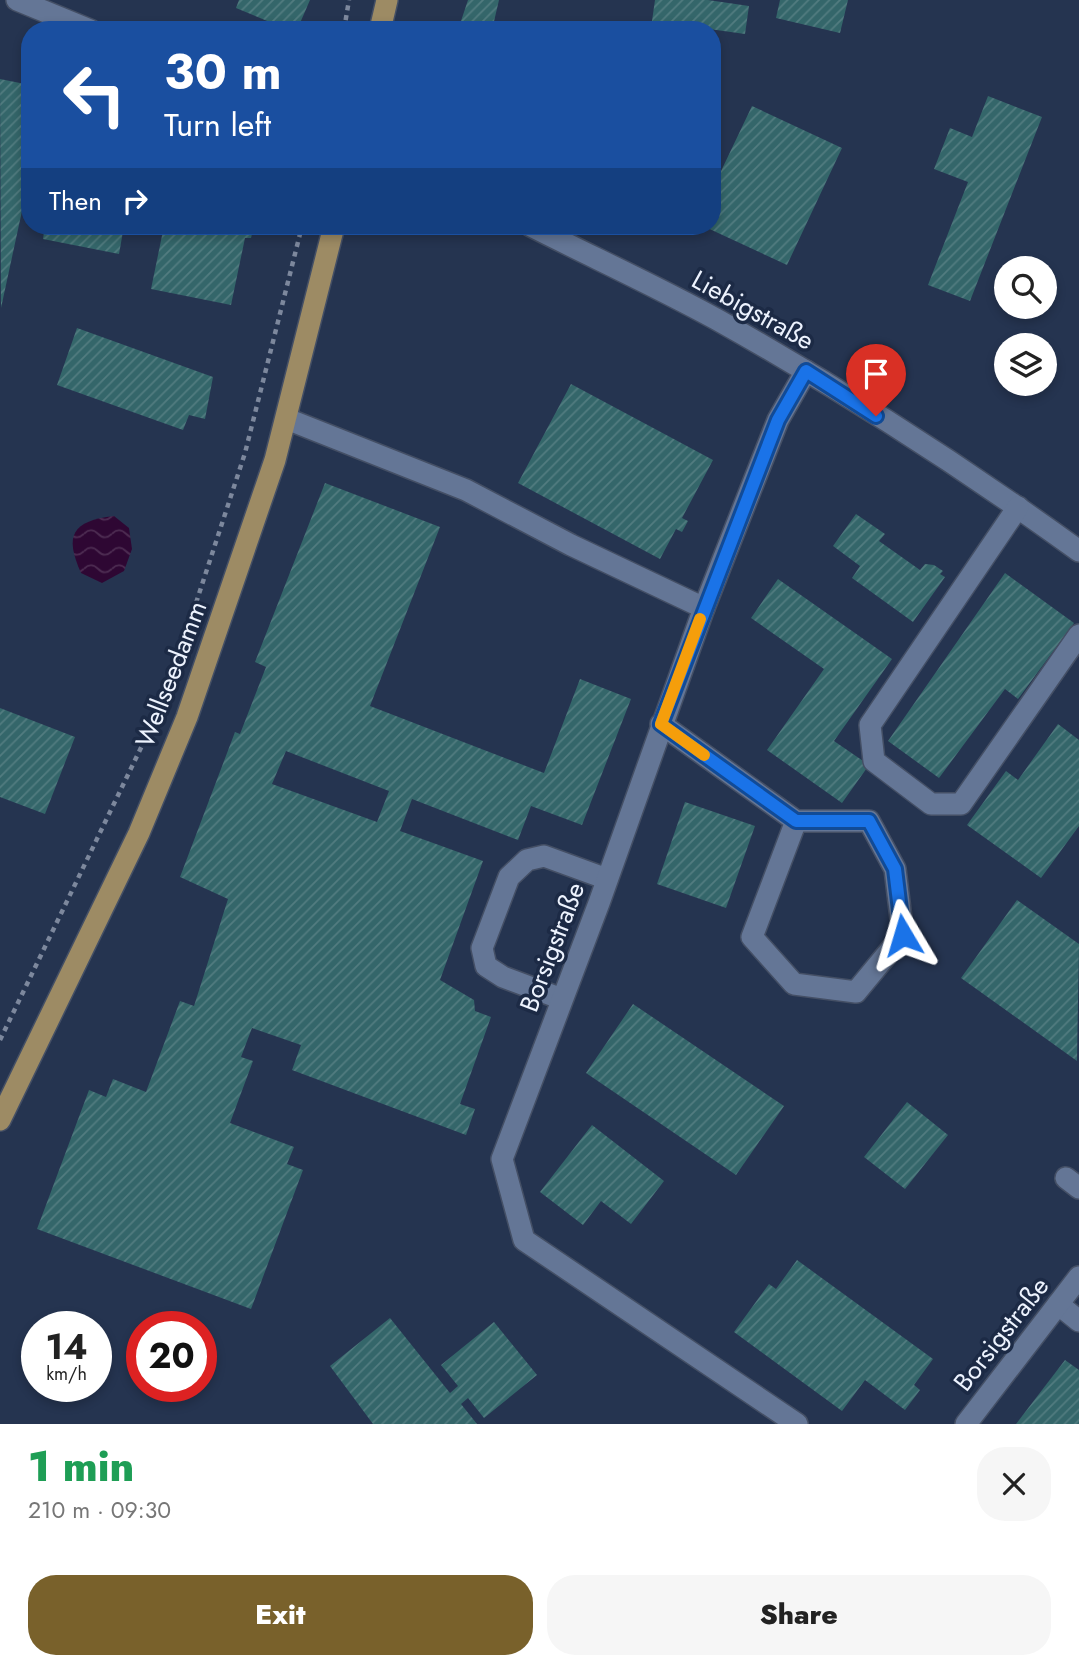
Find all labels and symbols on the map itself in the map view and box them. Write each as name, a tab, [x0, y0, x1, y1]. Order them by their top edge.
street label: Liebigstraße	[685, 261, 821, 359]
pin	[846, 344, 906, 416]
street label: Wellseedamm	[126, 595, 216, 753]
street label: Borsigstraße	[510, 877, 594, 1017]
position arrow	[866, 898, 940, 972]
street label: Borsigstraße	[944, 1269, 1058, 1399]
speed limit sign: 20	[126, 1311, 217, 1402]

